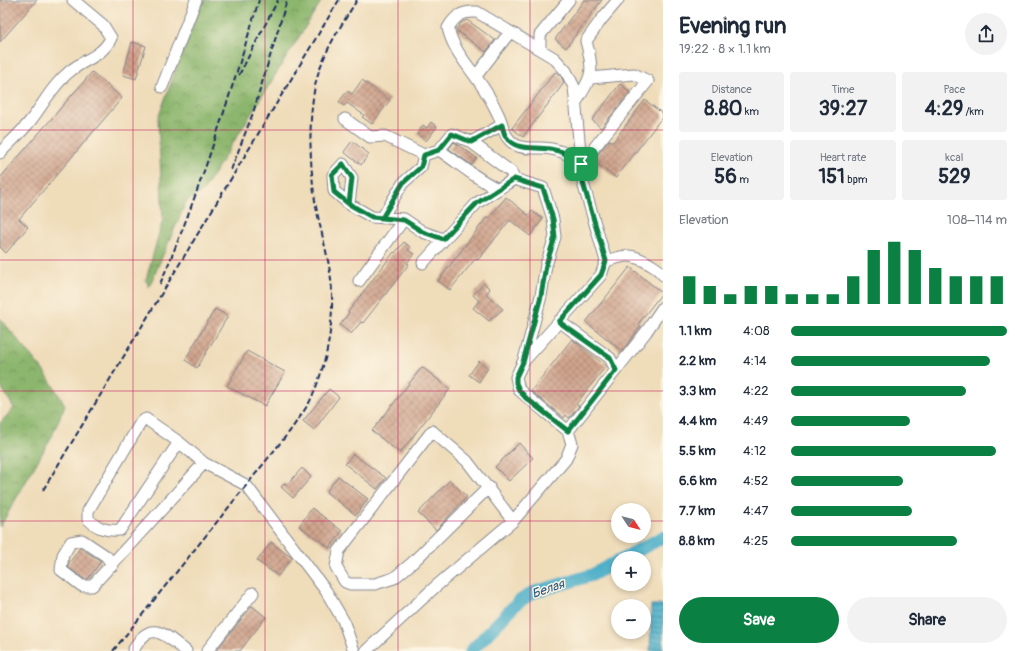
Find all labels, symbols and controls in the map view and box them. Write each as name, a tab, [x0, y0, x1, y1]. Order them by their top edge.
text: Evening run	[679, 12, 787, 40]
button: share	[965, 13, 1007, 55]
text: 19:22 · 8 × 1.1 km	[679, 41, 771, 57]
text: Distance	[712, 83, 752, 96]
text: Time	[831, 83, 854, 96]
text: Pace	[943, 83, 965, 96]
text: 8.80	[704, 96, 742, 121]
text: 39:27	[819, 96, 867, 121]
text: 4:29	[925, 96, 963, 121]
text: km	[742, 105, 759, 118]
text: /km	[963, 105, 984, 118]
pin	[564, 147, 598, 181]
text: Elevation	[711, 151, 753, 164]
text: Heart rate	[820, 151, 866, 164]
text: kcal	[945, 151, 963, 164]
icon: arrive	[570, 153, 592, 175]
text: 56	[714, 164, 737, 189]
text: 151	[818, 164, 845, 189]
text: 529	[938, 164, 970, 189]
text: m	[737, 173, 749, 186]
text: bpm	[845, 173, 868, 186]
text: Elevation	[679, 212, 729, 228]
text: 108–114 m	[947, 212, 1007, 228]
text: 1.1 km	[679, 323, 712, 339]
text: 4:08	[743, 323, 769, 339]
text: 2.2 km	[679, 353, 716, 369]
text: 4:14	[743, 353, 767, 369]
text: 3.3 km	[679, 383, 716, 399]
text: 4:22	[743, 383, 769, 399]
text: 4.4 km	[679, 413, 717, 429]
text: 4:49	[743, 413, 768, 429]
text: 5.5 km	[679, 443, 716, 459]
text: 4:12	[743, 443, 766, 459]
text: 6.6 km	[679, 473, 717, 489]
text: 4:52	[743, 473, 768, 489]
north arrow	[611, 503, 651, 543]
map controls	[611, 503, 651, 639]
text: 7.7 km	[679, 503, 715, 519]
text: 4:47	[743, 503, 768, 519]
text: 8.8 km	[679, 533, 715, 549]
text: 4:25	[743, 533, 768, 549]
button: +	[611, 551, 651, 591]
water label: Белая	[530, 575, 568, 602]
button: Save	[679, 597, 839, 643]
button: Share	[847, 597, 1007, 643]
button: −	[611, 599, 651, 639]

